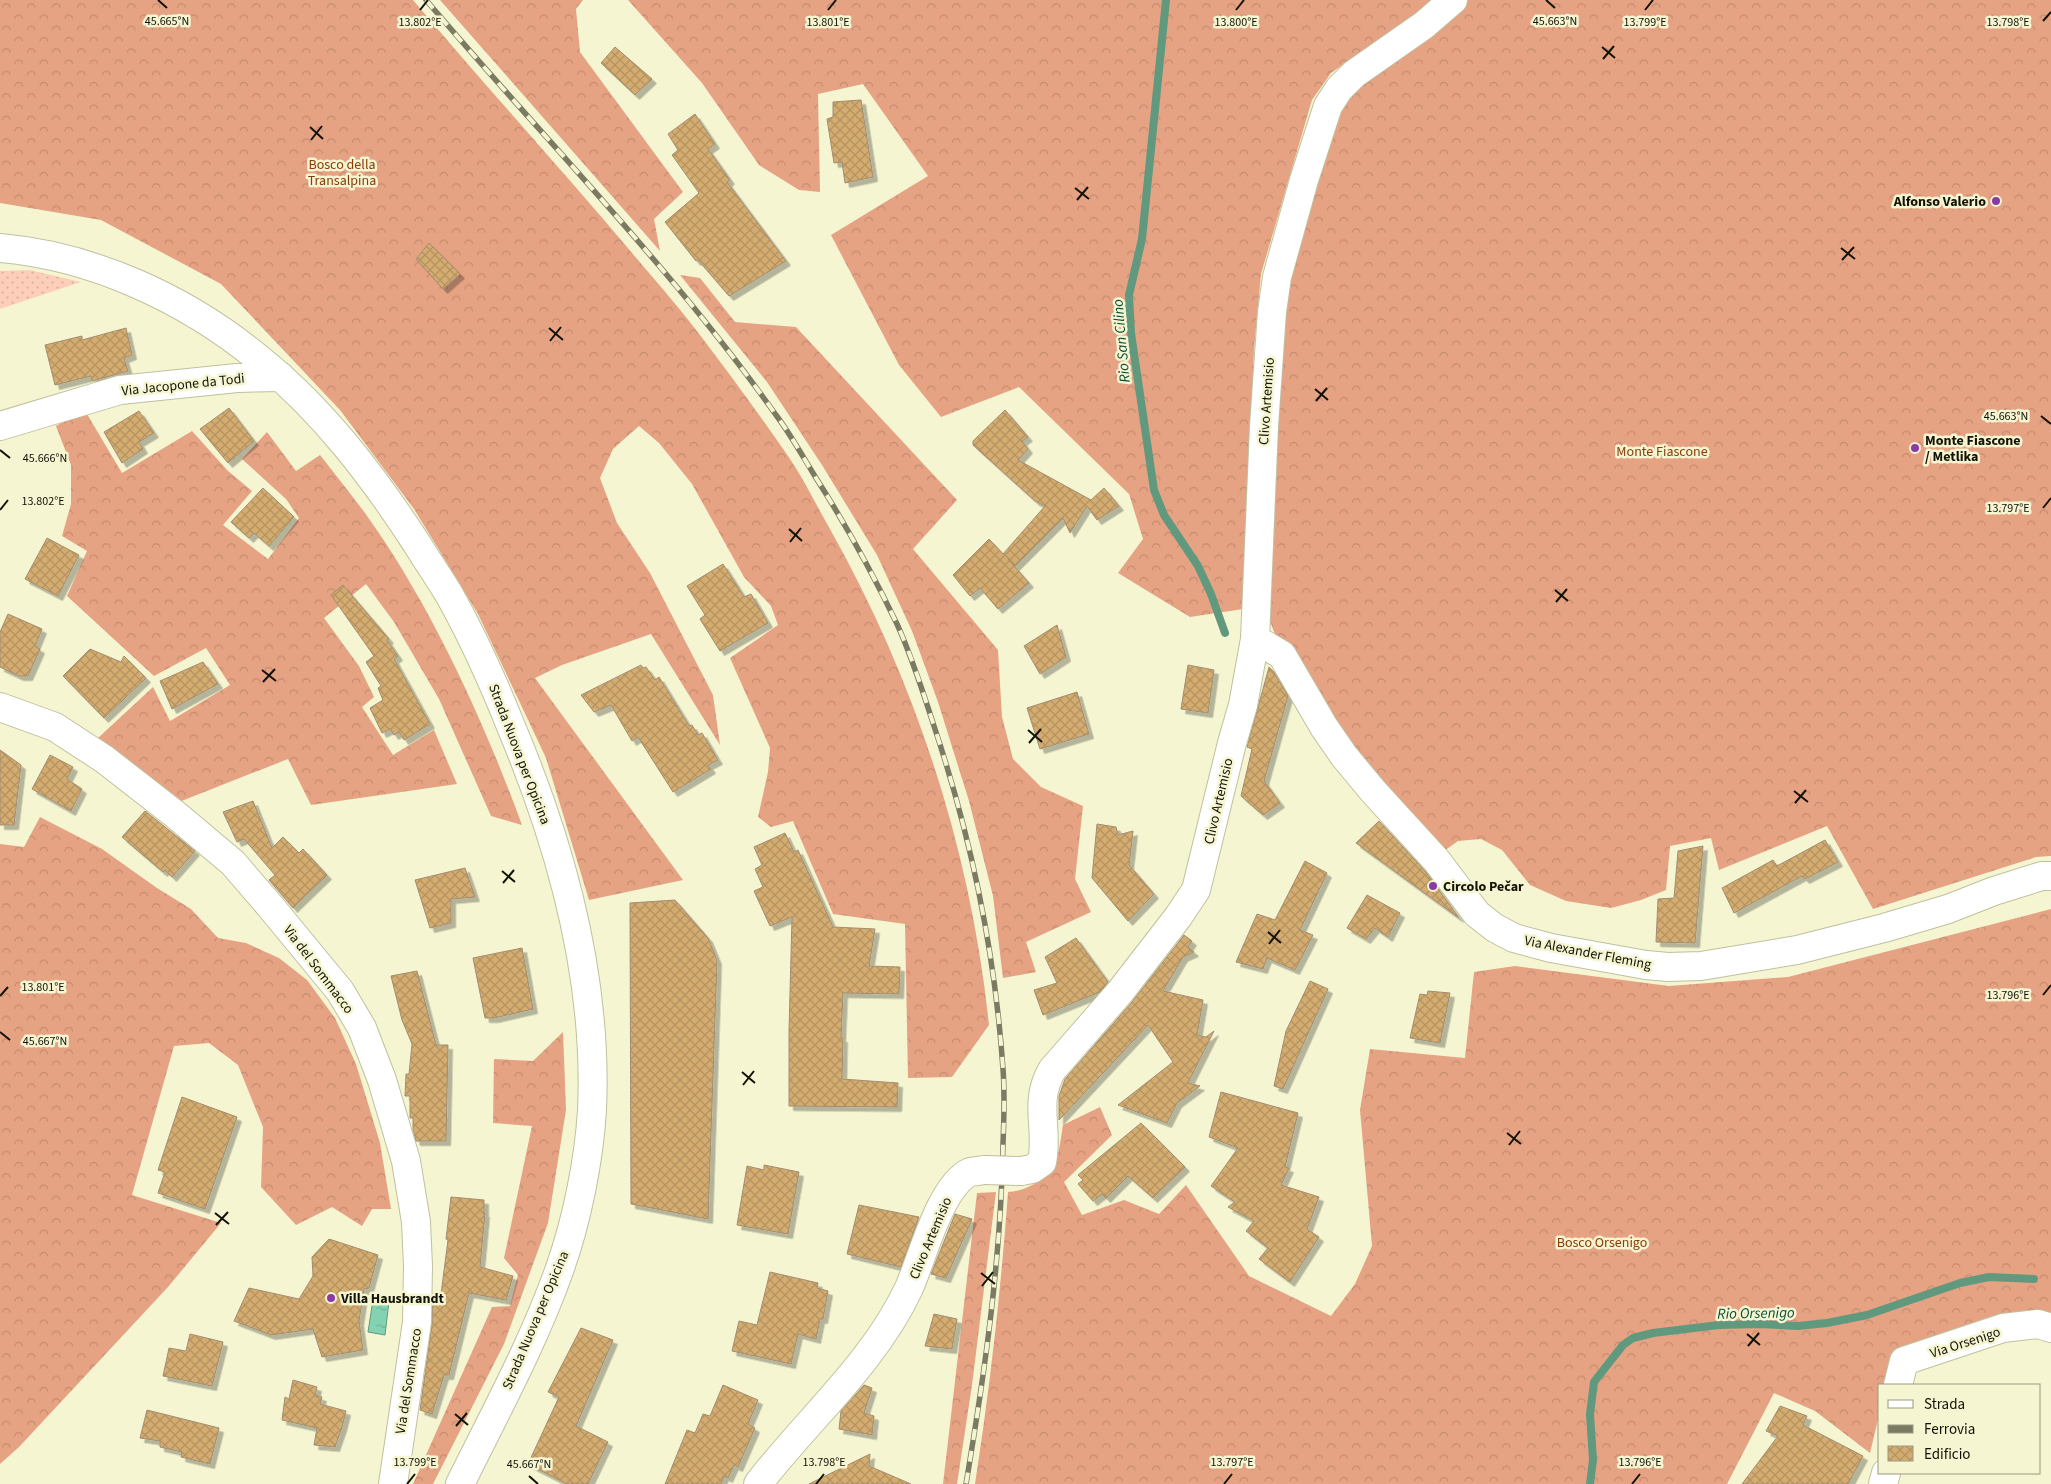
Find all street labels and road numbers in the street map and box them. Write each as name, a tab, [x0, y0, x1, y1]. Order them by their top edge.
street label: Clivo Artemisio	[1254, 357, 1280, 446]
street label: Via Jacopone da Todi	[121, 369, 246, 401]
street label: Strada Nuova per Opicina	[483, 681, 555, 827]
street label: Clivo Artemisio	[1199, 756, 1239, 846]
street label: Via del Sommacco	[278, 921, 358, 1018]
street label: Via Alexander Fleming	[1523, 931, 1653, 975]
street label: Clivo Artemisio	[905, 1194, 957, 1283]
street label: Strada Nuova per Opicina	[498, 1248, 574, 1393]
street label: Via Orsenigo	[1928, 1322, 2003, 1364]
street label: Via del Sommacco	[391, 1327, 427, 1435]

